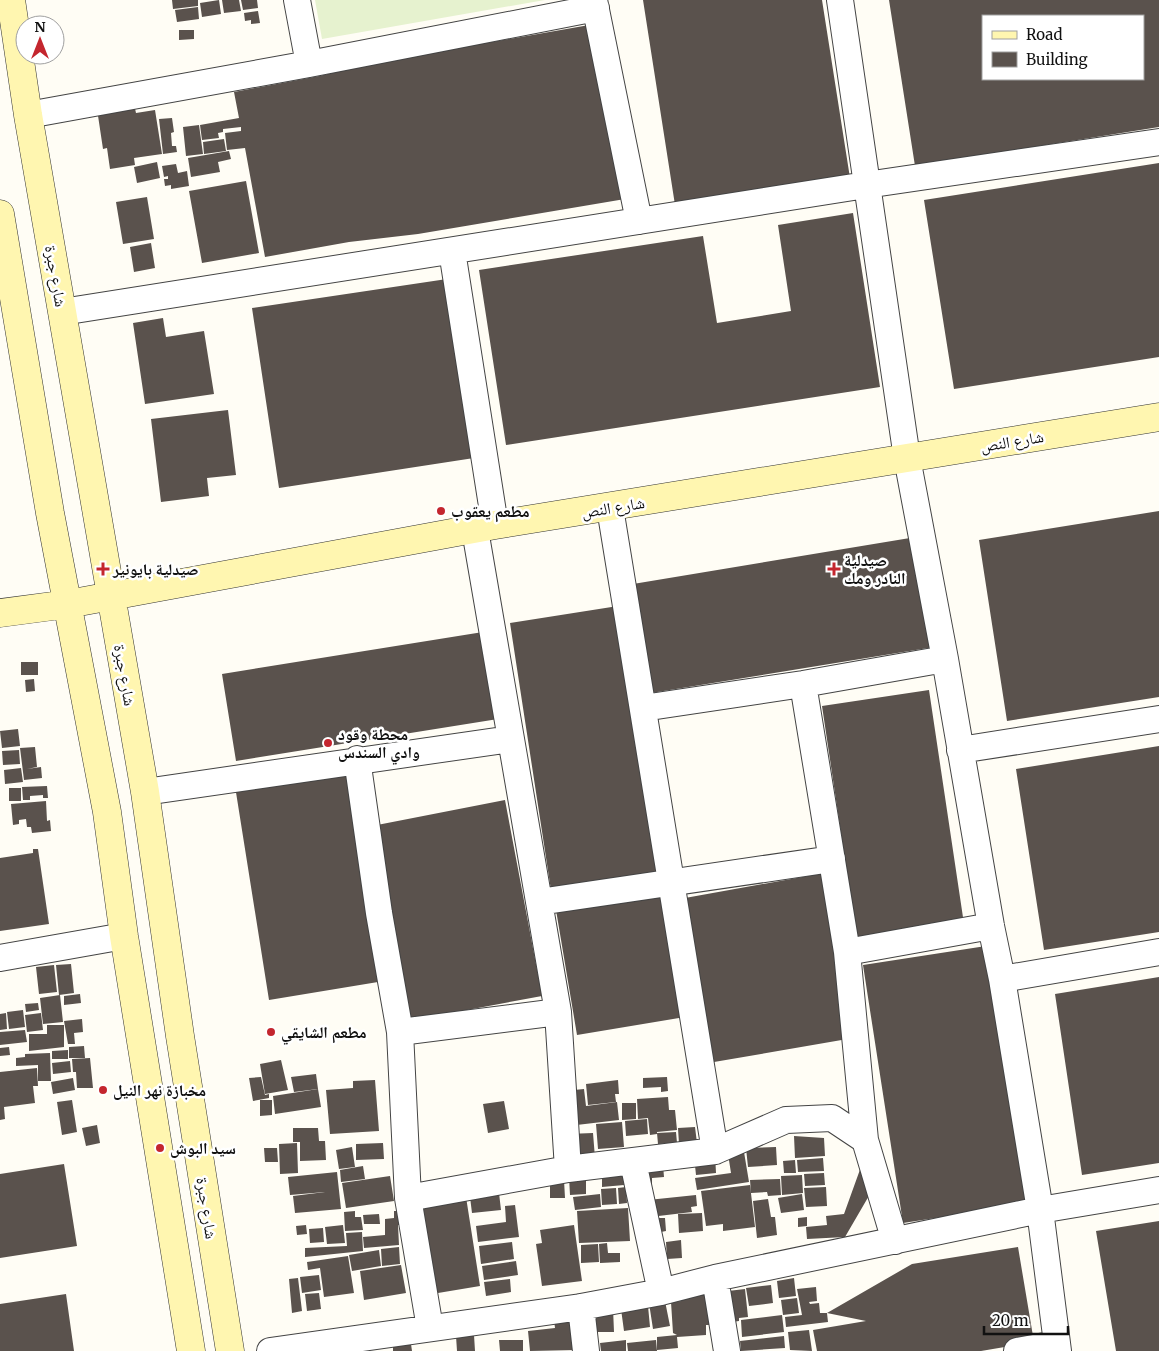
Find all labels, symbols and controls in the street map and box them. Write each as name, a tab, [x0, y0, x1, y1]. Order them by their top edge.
north arrow	[15, 15, 65, 65]
legend	[982, 15, 1144, 80]
text: N	[34, 18, 46, 36]
text: Road	[1026, 25, 1062, 44]
text: Building	[1026, 50, 1088, 69]
street label: شارع جبرة	[40, 244, 71, 308]
street label: شارع النص	[979, 426, 1045, 457]
street label: شارع النص	[580, 492, 646, 523]
place label: مطعم يعقوب	[451, 501, 530, 523]
marker: مطعم يعقوب	[435, 505, 447, 517]
place label: صيدلية النادر ومك	[844, 550, 906, 588]
place label: صيدلية بايونير	[112, 559, 199, 579]
marker: صيدلية بايونير	[97, 563, 109, 575]
marker: صيدلية النادر ومك	[828, 563, 840, 575]
street label: شارع جبرة	[109, 643, 140, 707]
place label: محطة وقود وادي السندس	[338, 724, 420, 765]
marker: محطة وقود وادي السندس	[322, 737, 334, 749]
place label: مطعم الشايقي	[281, 1022, 367, 1045]
marker: مطعم الشايقي	[265, 1026, 277, 1038]
place label: مخبازة نهر النيل	[113, 1080, 206, 1100]
marker: مخبازة نهر النيل	[97, 1084, 109, 1096]
place label: سيد البوش	[170, 1138, 236, 1158]
marker: سيد البوش	[154, 1142, 166, 1154]
street label: شارع جبرة	[191, 1176, 222, 1240]
scale bar	[984, 1304, 1068, 1336]
text: 20 m	[992, 1311, 1029, 1330]

